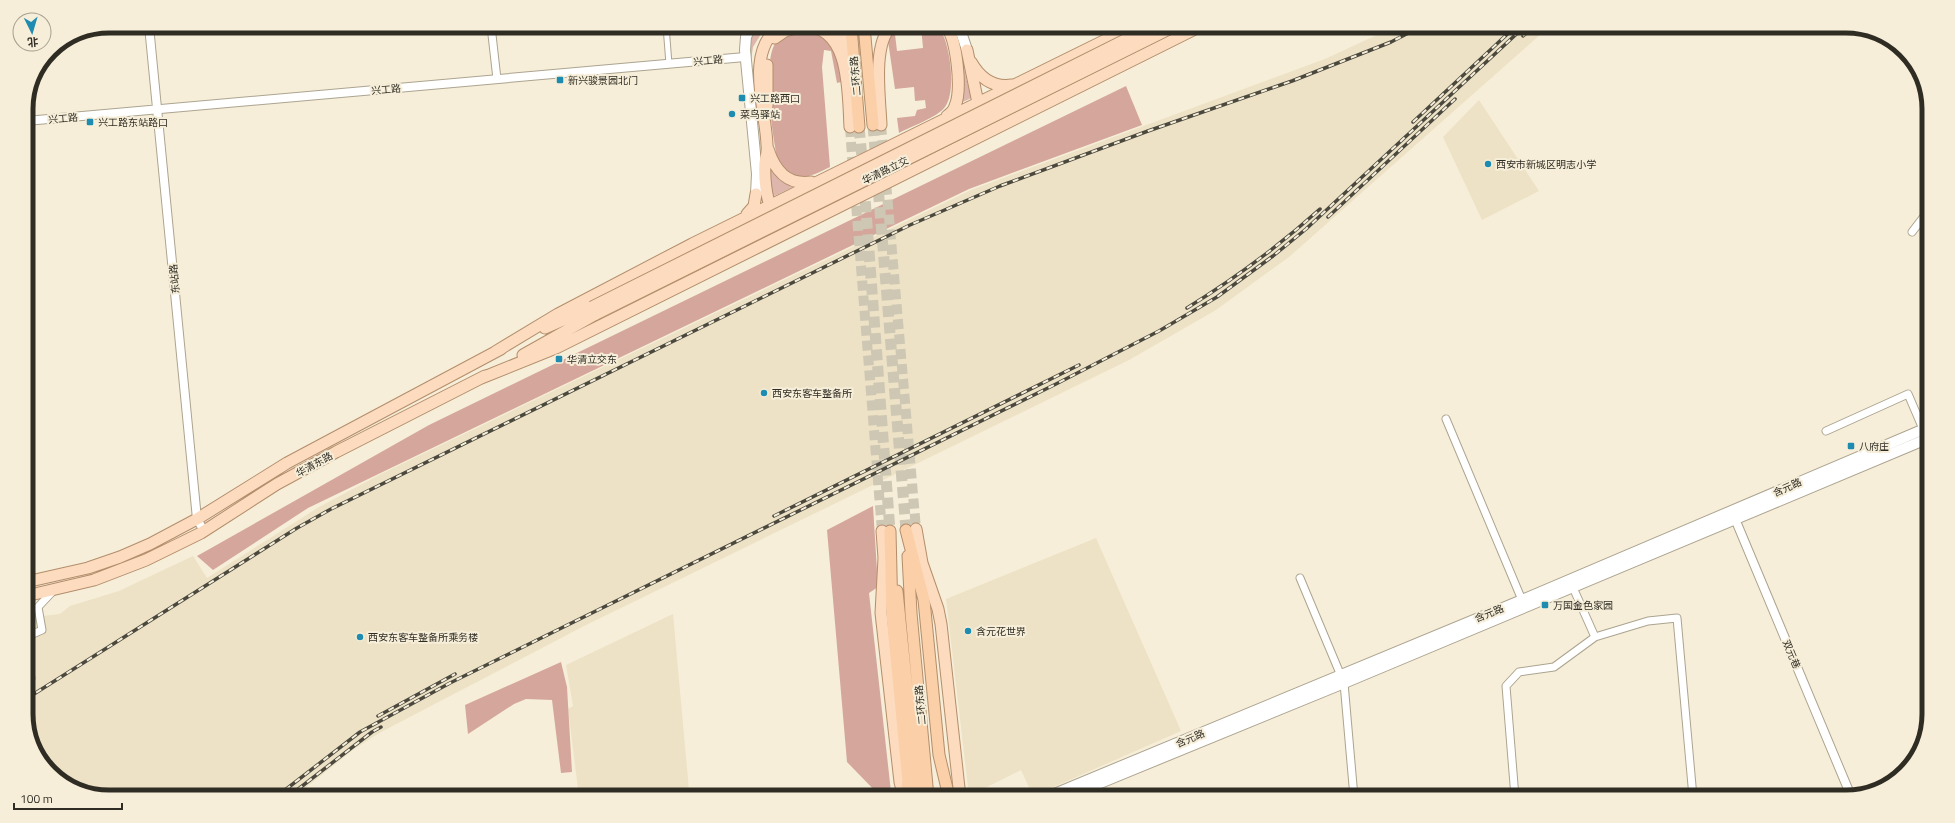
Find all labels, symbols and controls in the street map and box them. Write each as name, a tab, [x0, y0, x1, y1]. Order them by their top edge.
north arrow	[12, 12, 52, 52]
text: 北	[27, 34, 39, 50]
street label: 兴工路	[692, 52, 724, 69]
street label: 二环东路	[846, 55, 865, 97]
place label: 新兴骏景园北门	[568, 73, 638, 88]
marker: 新兴骏景园北门	[555, 75, 565, 85]
street label: 兴工路	[370, 81, 402, 98]
place label: 兴工路西口	[750, 91, 800, 106]
marker: 兴工路西口	[737, 93, 747, 103]
place label: 菜鸟驿站	[740, 107, 780, 122]
marker: 菜鸟驿站	[727, 109, 737, 119]
street label: 兴工路	[47, 110, 79, 127]
place label: 兴工路东站路口	[98, 115, 168, 130]
marker: 兴工路东站路口	[85, 117, 95, 127]
street label: 华清路立交	[859, 153, 911, 188]
place label: 西安市新城区明志小学	[1496, 157, 1596, 172]
marker: 西安市新城区明志小学	[1483, 159, 1493, 169]
street label: 东站路	[166, 263, 183, 295]
place label: 华清立交东	[567, 352, 617, 367]
marker: 华清立交东	[554, 354, 564, 364]
place label: 西安东客车整备所	[772, 386, 852, 401]
marker: 西安东客车整备所	[759, 388, 769, 398]
place label: 八府庄	[1859, 439, 1889, 454]
marker: 八府庄	[1846, 441, 1856, 451]
street label: 华清东路	[293, 448, 335, 481]
street label: 含元路	[1770, 475, 1804, 500]
place label: 万国金色家园	[1553, 598, 1613, 613]
marker: 万国金色家园	[1540, 600, 1550, 610]
street label: 含元路	[1472, 601, 1506, 626]
place label: 含元花世界	[976, 624, 1026, 639]
marker: 含元花世界	[963, 626, 973, 636]
place label: 西安东客车整备所乘务楼	[368, 630, 478, 645]
marker: 西安东客车整备所乘务楼	[355, 632, 365, 642]
street label: 双元巷	[1779, 637, 1804, 671]
street label: 二环东路	[911, 684, 930, 726]
street label: 含元路	[1173, 726, 1207, 751]
scale bar	[14, 785, 122, 811]
text: 100 m	[20, 789, 53, 808]

